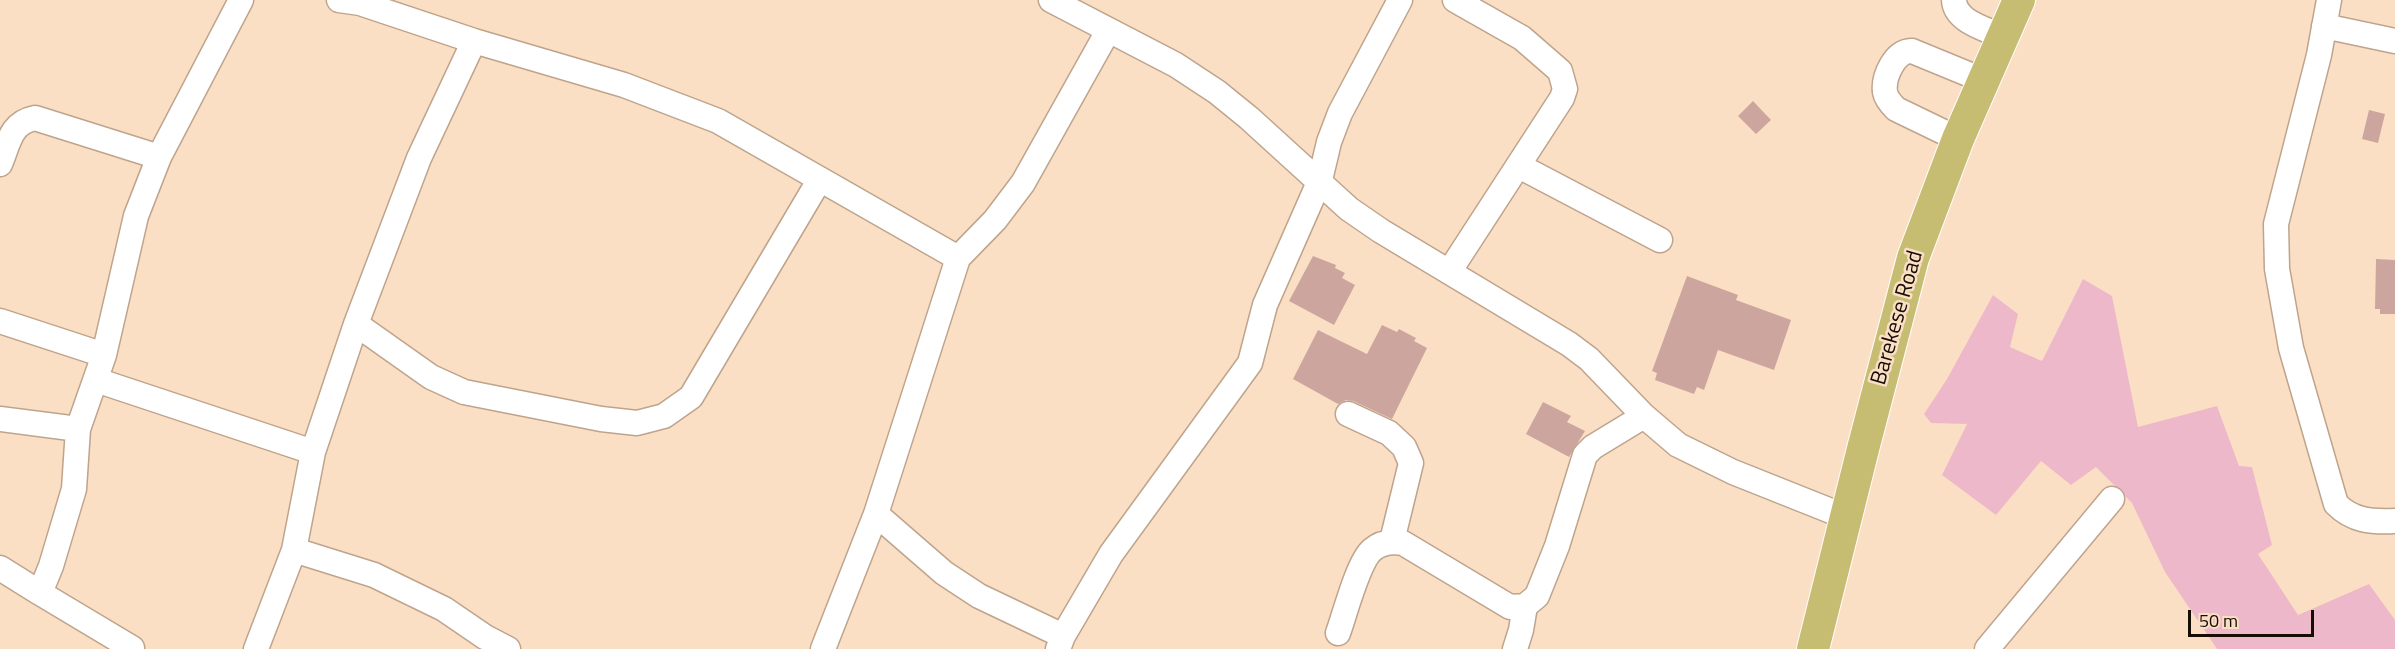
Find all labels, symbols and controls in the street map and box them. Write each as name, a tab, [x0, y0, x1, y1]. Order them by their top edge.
street label: Barekese Road	[1866, 248, 1930, 388]
scale bar	[2191, 598, 2317, 636]
text: 50 m	[2199, 607, 2238, 634]

